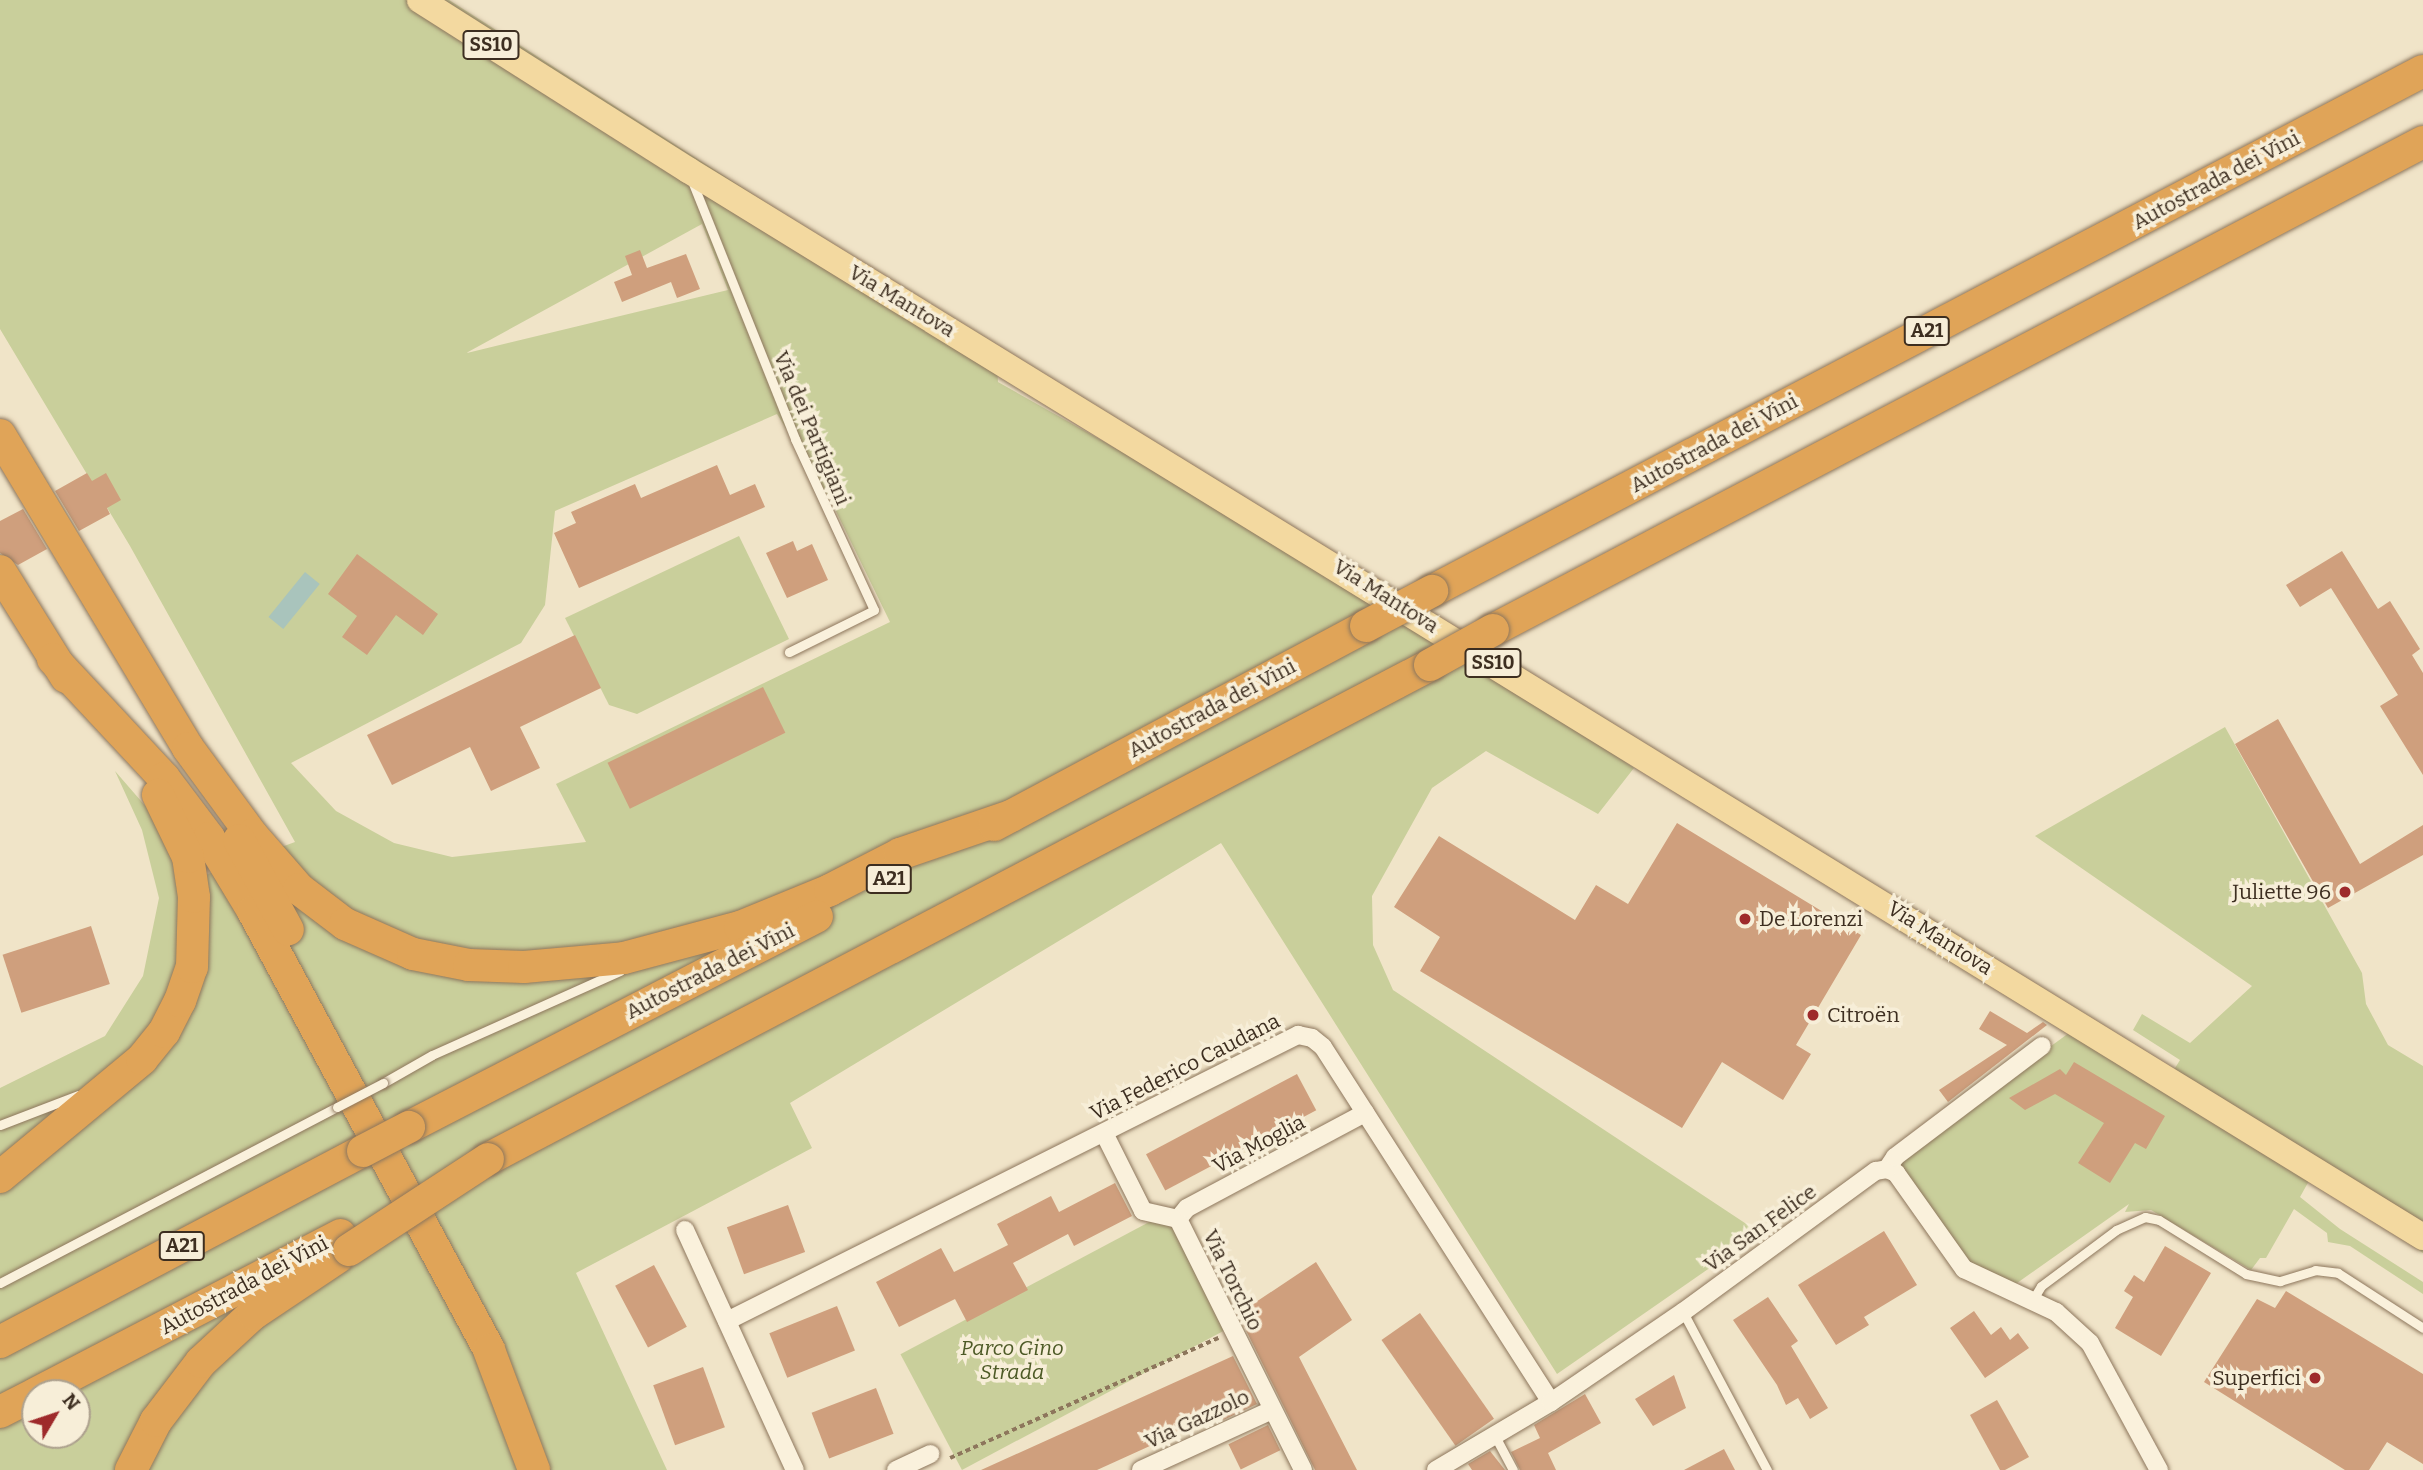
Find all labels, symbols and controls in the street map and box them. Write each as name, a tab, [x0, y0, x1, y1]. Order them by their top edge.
road number: SS10	[461, 30, 521, 60]
street label: Autostrada dei Vini	[2128, 125, 2304, 235]
street label: Via Mantova	[844, 259, 960, 343]
road number: A21	[1902, 316, 1952, 346]
street label: Via dei Partigiani	[768, 347, 856, 509]
street label: Autostrada dei Vini	[1626, 388, 1802, 498]
street label: Via Mantova	[1329, 554, 1443, 638]
road number: SS10	[1463, 648, 1523, 678]
street label: Autostrada dei Vini	[1124, 653, 1300, 763]
road number: A21	[864, 864, 914, 894]
place label: Juliette 96	[2232, 879, 2331, 905]
marker: Juliette 96	[2337, 884, 2353, 900]
street label: Via Mantova	[1883, 896, 1997, 980]
place label: De Lorenzi	[1759, 906, 1863, 932]
marker: De Lorenzi	[1737, 911, 1753, 927]
street label: Autostrada dei Vini	[621, 918, 799, 1024]
place label: Citroën	[1827, 1002, 1899, 1028]
marker: Citroën	[1805, 1007, 1821, 1023]
street label: Via Federico Caudana	[1086, 1008, 1284, 1126]
street label: Via Moglia	[1209, 1109, 1309, 1179]
street label: Via San Felice	[1699, 1179, 1821, 1277]
street label: Via Torchio	[1198, 1225, 1268, 1335]
street label: Autostrada dei Vini	[156, 1230, 332, 1340]
road number: A21	[158, 1230, 206, 1262]
park label: Parco Gino Strada	[960, 1335, 1064, 1385]
place label: Superfici	[2212, 1365, 2301, 1391]
marker: Superfici	[2307, 1370, 2323, 1386]
north arrow	[21, 1379, 91, 1449]
street label: Via Gazzolo	[1141, 1384, 1253, 1454]
text: N	[58, 1389, 85, 1415]

